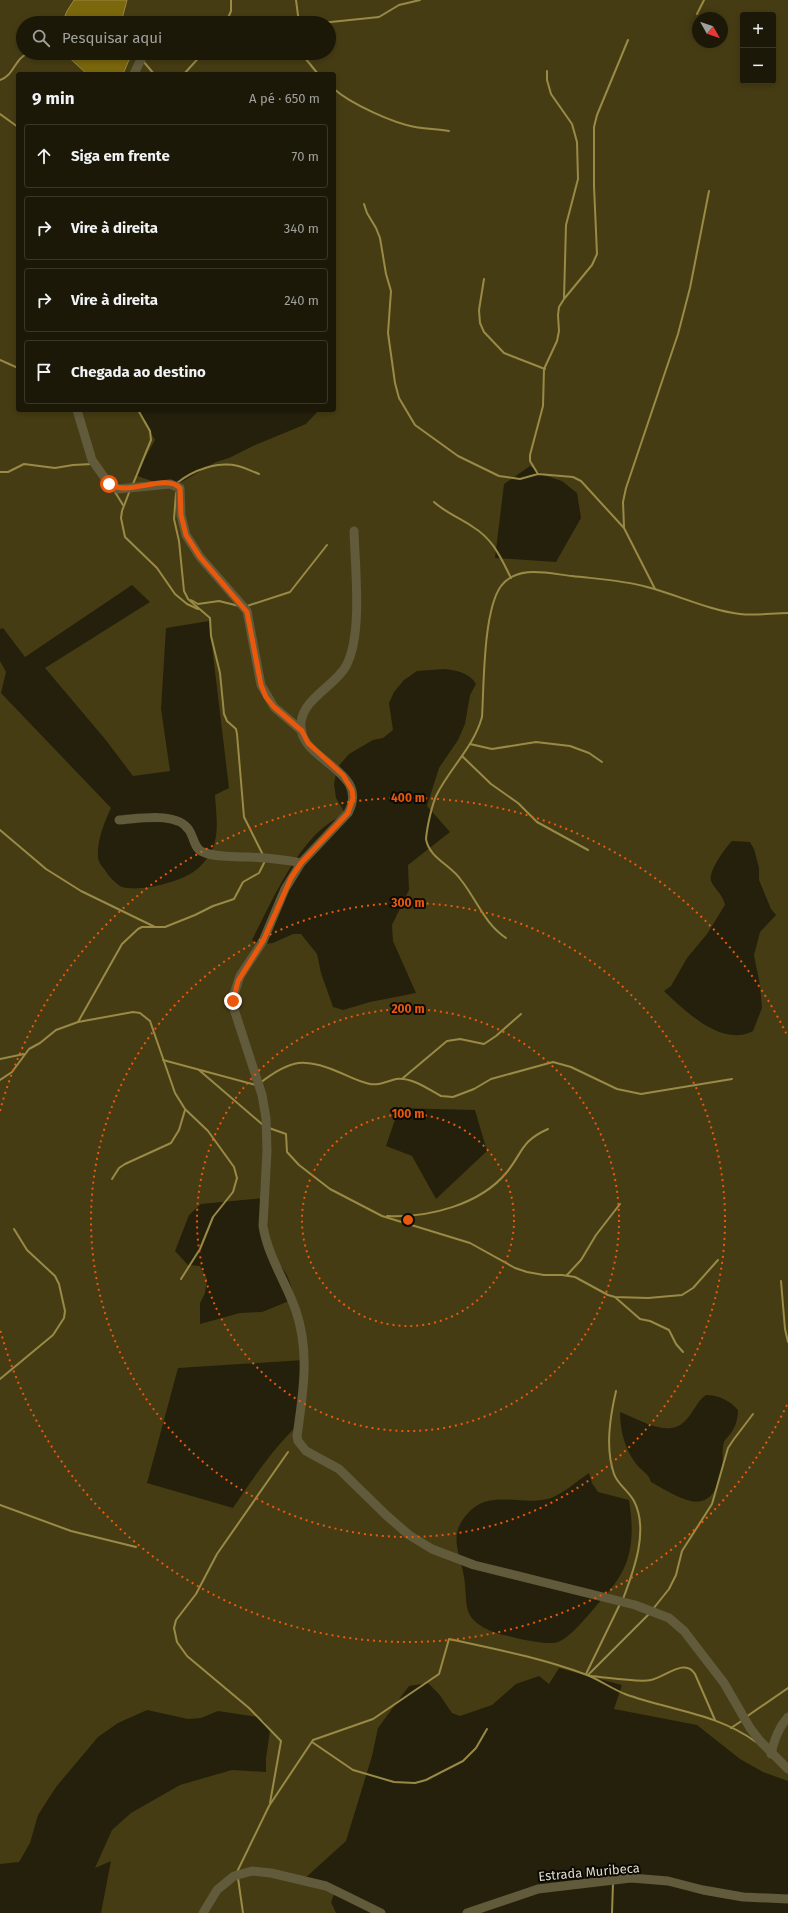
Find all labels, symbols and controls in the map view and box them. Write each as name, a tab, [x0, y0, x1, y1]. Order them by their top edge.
north arrow	[692, 12, 728, 48]
map controls	[740, 12, 776, 84]
button: +	[740, 12, 776, 48]
search box	[16, 16, 336, 60]
icon: search	[30, 27, 52, 49]
text: Pesquisar aqui	[62, 29, 162, 47]
button: −	[740, 48, 776, 84]
text: 9 min	[32, 88, 75, 109]
text: A pé · 650 m	[249, 91, 320, 106]
icon: ahead	[33, 145, 55, 167]
text: Siga em frente	[71, 147, 170, 165]
text: 70 m	[292, 149, 319, 164]
icon: right	[33, 217, 55, 239]
text: Vire à direita	[71, 219, 158, 237]
text: 340 m	[284, 221, 319, 236]
icon: right	[33, 289, 55, 311]
text: Vire à direita	[71, 291, 158, 309]
text: 240 m	[284, 293, 319, 308]
icon: arrive	[33, 361, 55, 383]
text: Chegada ao destino	[71, 363, 206, 381]
route start	[100, 475, 118, 493]
text: 400 m	[391, 791, 425, 805]
text: 300 m	[390, 896, 425, 910]
route end	[224, 992, 242, 1010]
text: 200 m	[391, 1002, 425, 1016]
text: 100 m	[392, 1107, 424, 1121]
centre of rings	[401, 1213, 415, 1227]
street label: Estrada Muribeca	[538, 1860, 640, 1884]

